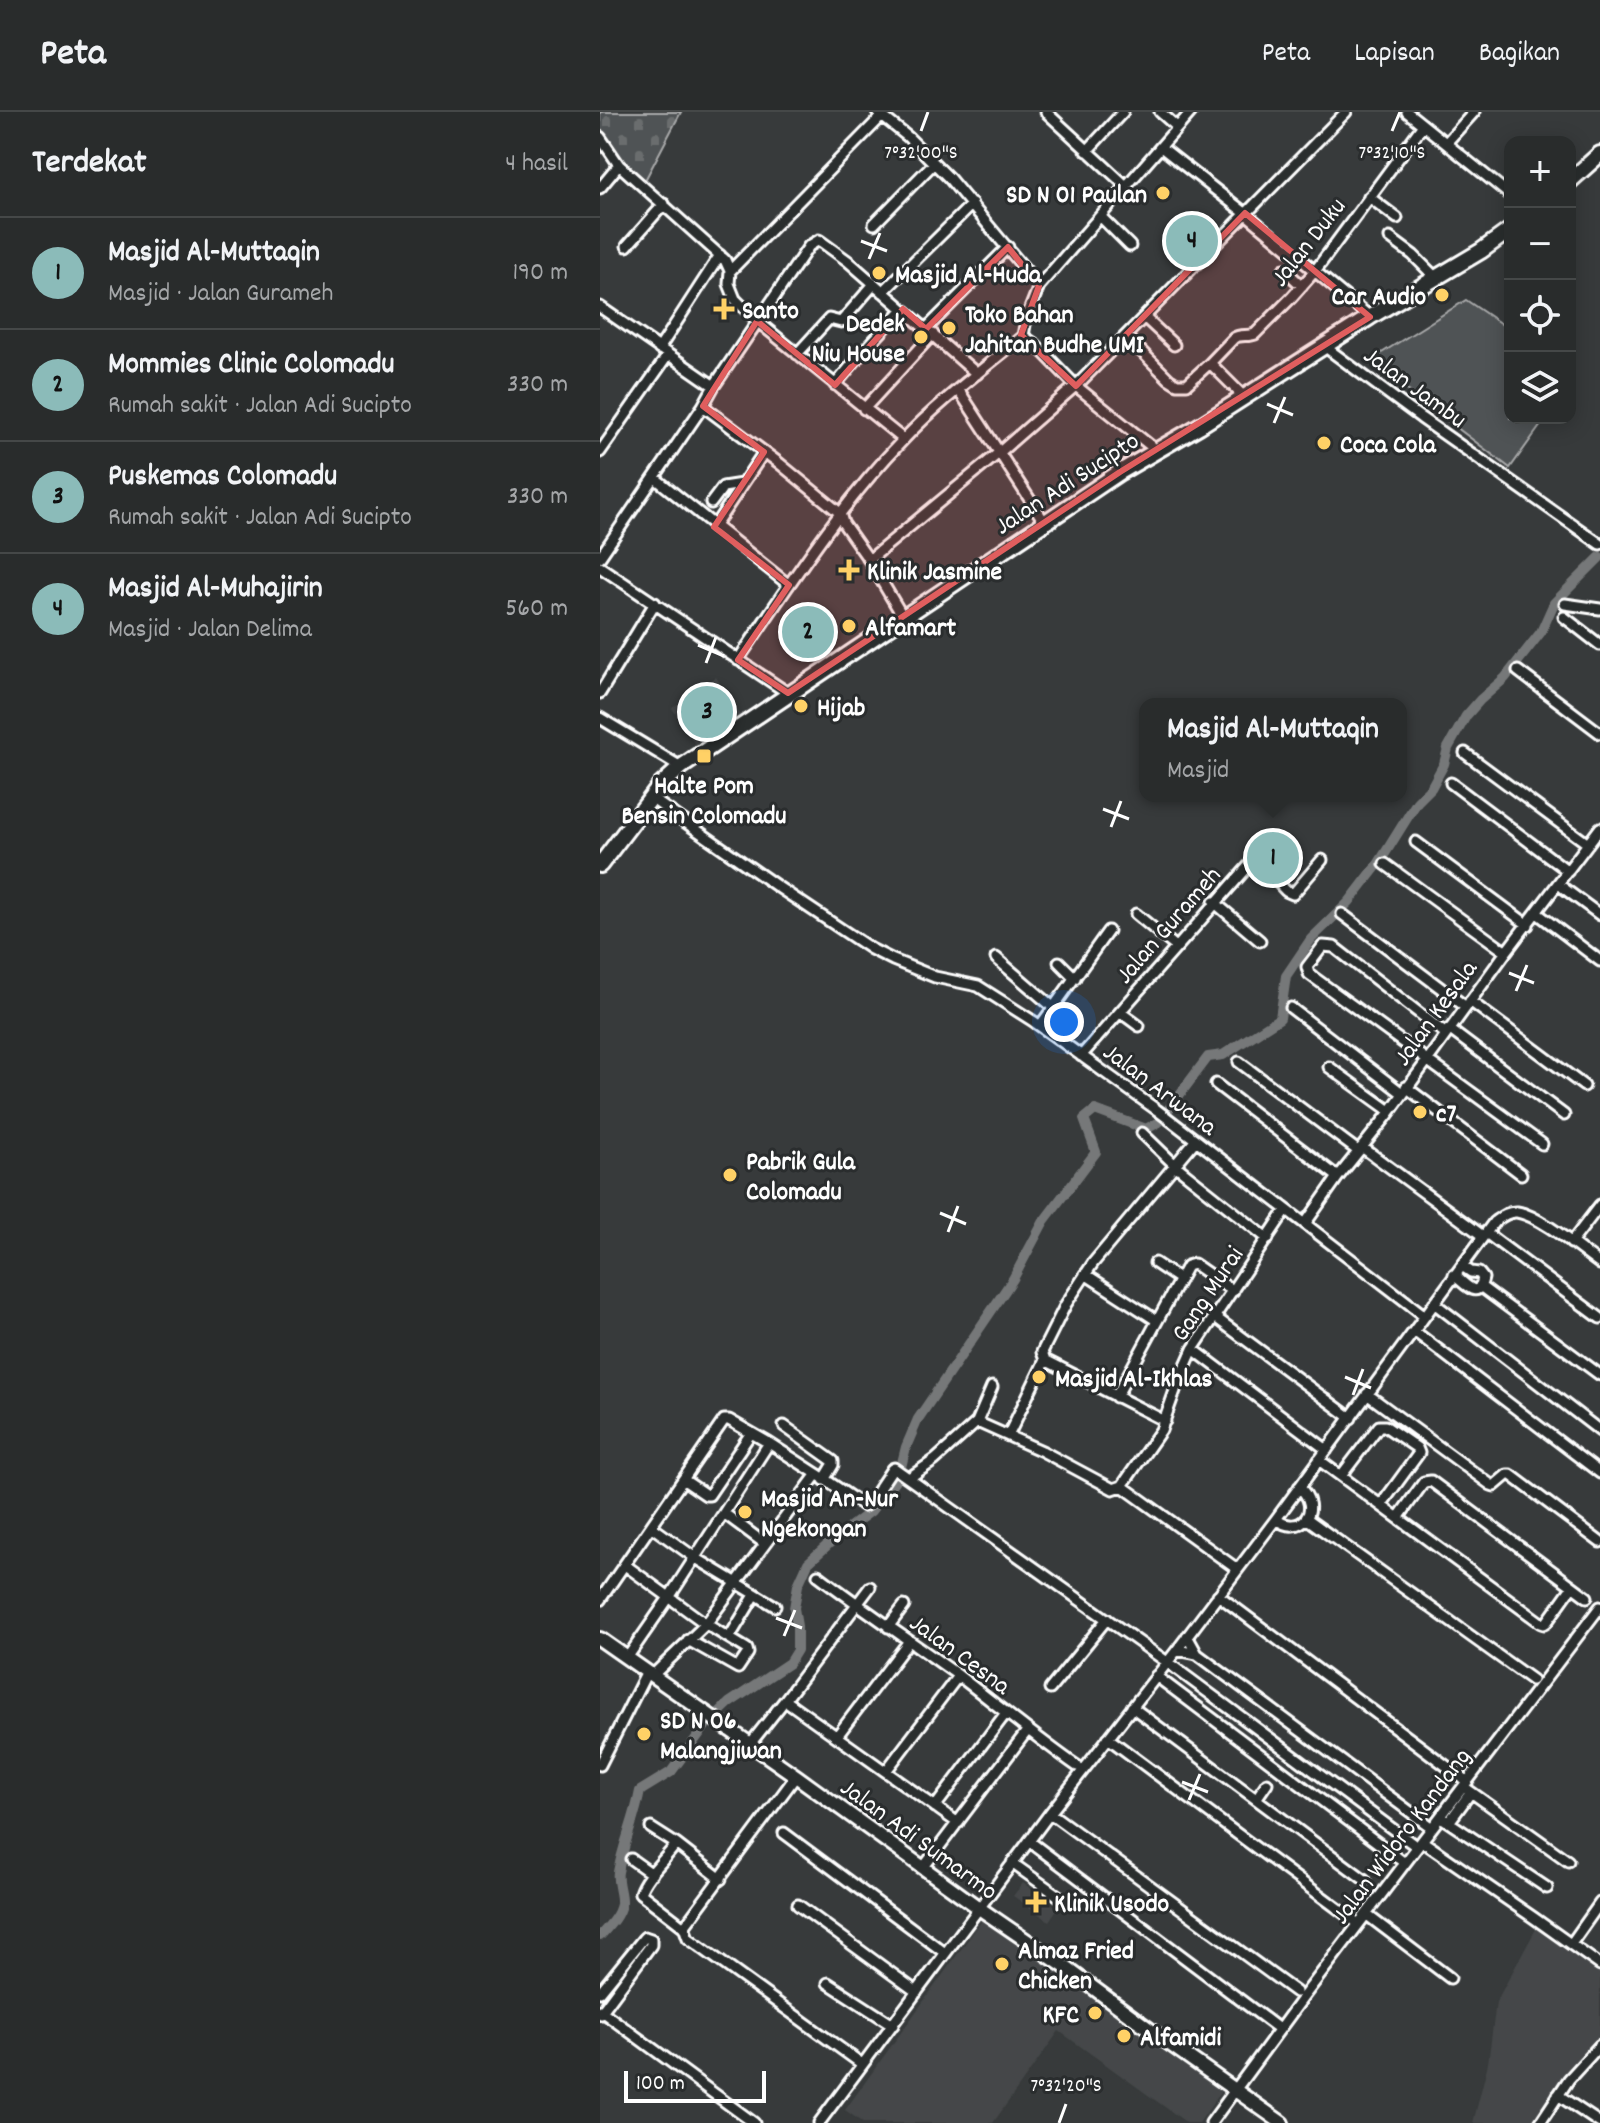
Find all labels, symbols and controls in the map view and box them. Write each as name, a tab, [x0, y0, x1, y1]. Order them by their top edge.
text: Peta	[40, 28, 106, 83]
text: Peta	[1262, 35, 1310, 75]
text: Lapisan	[1354, 35, 1435, 75]
text: Bagikan	[1479, 35, 1560, 75]
map controls	[1504, 136, 1576, 424]
button: +	[1504, 136, 1576, 208]
text: Terdekat	[32, 140, 147, 189]
text: 7°32'00"S	[884, 140, 958, 168]
text: 7°32'10"S	[1359, 140, 1425, 168]
text: 4 hasil	[505, 146, 568, 183]
place label: SD N 01 Paulan	[1006, 178, 1147, 215]
marker: SD N 01 Paulan	[1154, 184, 1172, 202]
street label: Jalan Duku	[1263, 191, 1357, 296]
button: −	[1504, 208, 1576, 280]
pin: 4	[1166, 211, 1218, 271]
text: Masjid Al-Muttaqin	[108, 233, 320, 276]
text: 1	[55, 255, 61, 292]
text: 190 m	[512, 255, 568, 292]
place label: Masjid Al-Huda	[895, 258, 1042, 295]
marker: Masjid Al-Huda	[870, 264, 888, 282]
text: Masjid · Jalan Gurameh	[108, 276, 333, 313]
place label: Car Audio	[1331, 280, 1426, 317]
button: locate	[1504, 280, 1576, 352]
marker: Car Audio	[1433, 286, 1451, 304]
place label: Santo	[742, 294, 799, 331]
marker: Santo	[713, 298, 735, 320]
place label: Toko Bahan Jahitan Budhe UMI	[965, 298, 1145, 365]
place label: Dedek Niu House	[812, 307, 905, 374]
marker: Toko Bahan Jahitan Budhe UMI	[940, 319, 958, 337]
marker: Dedek Niu House	[912, 328, 930, 346]
street label: Jalan Jambu	[1355, 339, 1473, 439]
text: Mommies Clinic Colomadu	[108, 345, 394, 388]
button: layers	[1504, 352, 1576, 424]
text: 2	[52, 367, 64, 404]
text: 330 m	[507, 367, 568, 404]
text: Rumah sakit · Jalan Adi Sucipto	[108, 388, 412, 425]
street label: Jalan Adi Sucipto	[988, 424, 1148, 546]
place label: Coca Cola	[1340, 428, 1437, 465]
marker: Coca Cola	[1315, 434, 1333, 452]
text: Puskemas Colomadu	[108, 457, 337, 500]
text: 3	[52, 479, 64, 516]
text: 330 m	[507, 479, 568, 516]
text: Rumah sakit · Jalan Adi Sucipto	[108, 500, 412, 537]
place label: Klinik Jasmine	[867, 555, 1002, 592]
marker: Klinik Jasmine	[838, 559, 860, 581]
text: Masjid Al-Muhajirin	[108, 569, 323, 612]
text: 4	[53, 591, 63, 628]
text: 560 m	[505, 591, 568, 628]
pin: 2	[782, 602, 834, 662]
place label: Alfamart	[865, 611, 956, 648]
text: Masjid · Jalan Delima	[108, 612, 312, 649]
marker: Alfamart	[840, 617, 858, 635]
pin: 3	[681, 682, 733, 742]
place label: Hijab	[817, 691, 865, 728]
marker: Hijab	[792, 697, 810, 715]
popup	[1139, 698, 1407, 802]
text: Masjid Al-Muttaqin	[1167, 710, 1379, 753]
marker: Halte Pom Bensin Colomadu	[695, 747, 713, 765]
text: Masjid	[1167, 753, 1229, 790]
place label: Halte Pom Bensin Colomadu	[621, 769, 787, 836]
pin: 1	[1247, 828, 1299, 888]
street label: Jalan Gurameh	[1108, 859, 1231, 993]
street label: Jalan Kesala	[1386, 953, 1488, 1075]
your location	[1044, 1002, 1084, 1042]
street label: Jalan Arwana	[1094, 1035, 1225, 1147]
place label: c7	[1436, 1097, 1456, 1134]
marker: c7	[1411, 1103, 1429, 1121]
place label: Pabrik Gula Colomadu	[746, 1145, 856, 1212]
marker: Pabrik Gula Colomadu	[721, 1166, 739, 1184]
street label: Gang Murai	[1163, 1240, 1254, 1350]
place label: Masjid Al-Ikhlas	[1055, 1362, 1212, 1399]
marker: Masjid Al-Ikhlas	[1030, 1368, 1048, 1386]
place label: Masjid An-Nur Ngekongan	[761, 1482, 898, 1549]
marker: Masjid An-Nur Ngekongan	[736, 1503, 754, 1521]
street label: Jalan Cesna	[901, 1606, 1018, 1706]
place label: SD N 06 Malangjiwan	[660, 1704, 782, 1771]
marker: SD N 06 Malangjiwan	[635, 1725, 653, 1743]
street label: Jalan Widoro Kandang	[1324, 1741, 1482, 1933]
street label: Jalan Adi Sumarmo	[831, 1771, 1004, 1911]
place label: Klinik Usodo	[1054, 1887, 1170, 1924]
marker: Klinik Usodo	[1025, 1891, 1047, 1913]
place label: Almaz Fried Chicken	[1018, 1934, 1134, 2001]
marker: Almaz Fried Chicken	[993, 1955, 1011, 1973]
place label: KFC	[1043, 1998, 1079, 2035]
marker: KFC	[1086, 2004, 1104, 2022]
place label: Alfamidi	[1140, 2021, 1222, 2058]
marker: Alfamidi	[1115, 2027, 1133, 2045]
scale bar	[624, 2067, 766, 2103]
text: 100 m	[636, 2069, 685, 2100]
text: 7°32'20"S	[1030, 2073, 1102, 2101]

